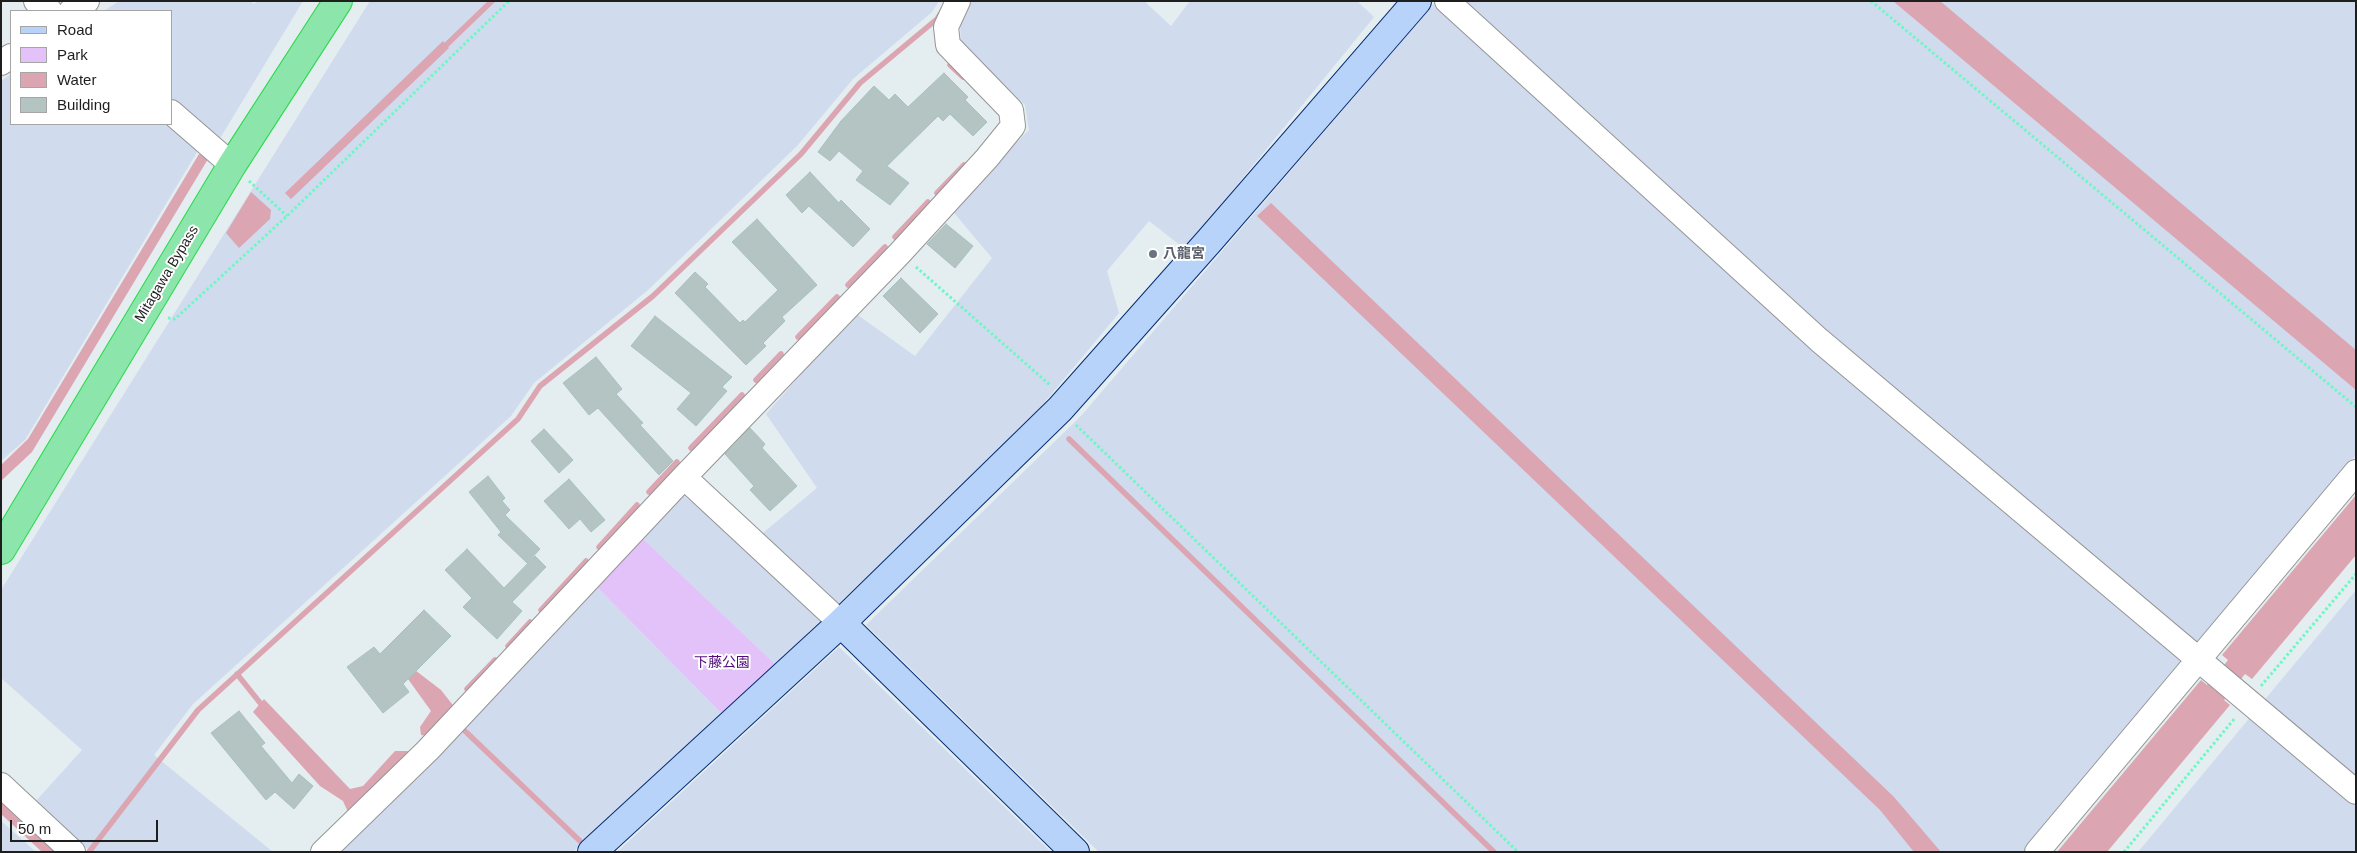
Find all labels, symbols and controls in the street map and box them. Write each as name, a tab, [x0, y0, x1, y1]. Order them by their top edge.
legend	[10, 10, 172, 125]
text: Road	[57, 21, 93, 38]
text: Park	[57, 46, 88, 63]
text: Water	[57, 71, 96, 88]
text: Building	[57, 96, 110, 113]
street label: Mitagawa Bypass	[132, 223, 202, 325]
place label: 八龍宮	[1163, 246, 1205, 262]
marker: 八龍宮	[1147, 248, 1159, 260]
park label: 下藤公園	[694, 655, 750, 671]
scale bar	[12, 810, 160, 842]
text: 50 m	[18, 820, 51, 837]

